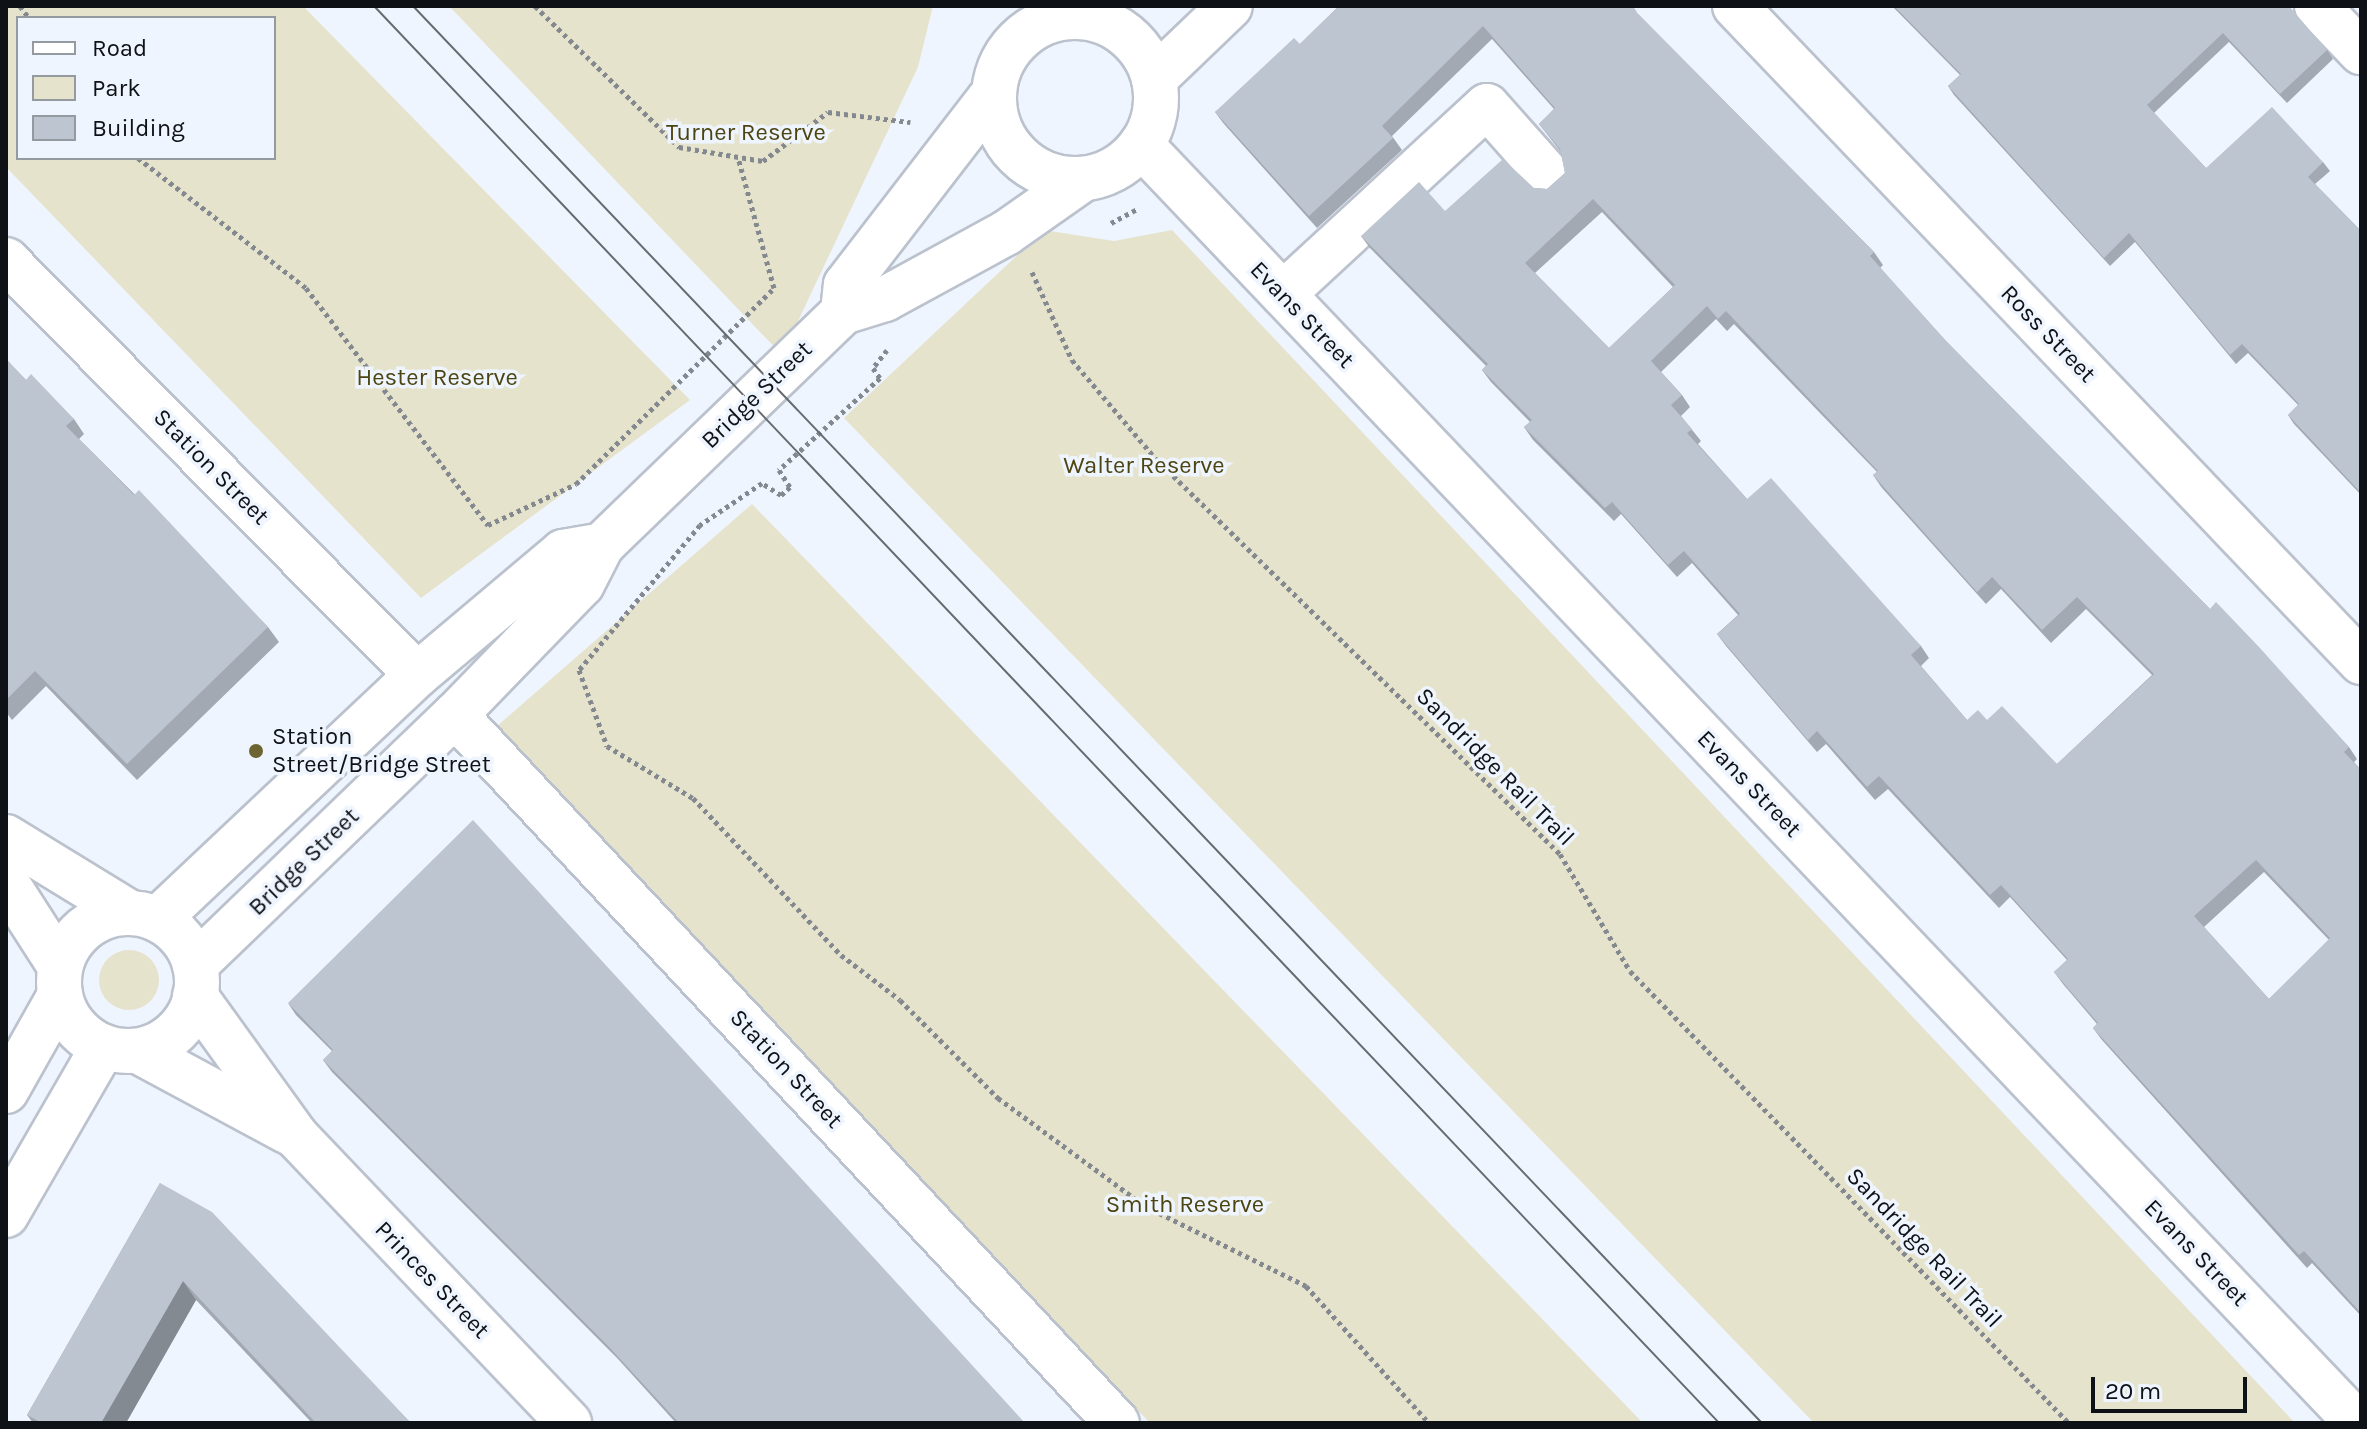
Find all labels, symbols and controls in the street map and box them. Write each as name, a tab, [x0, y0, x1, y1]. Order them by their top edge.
legend	[16, 16, 276, 160]
text: Road	[92, 34, 147, 62]
text: Park	[92, 74, 141, 102]
text: Building	[92, 114, 185, 142]
park label: Turner Reserve	[666, 119, 826, 147]
street label: Evans Street	[1244, 256, 1360, 374]
street label: Ross Street	[1994, 279, 2102, 389]
street label: Bridge Street	[696, 335, 818, 455]
park label: Hester Reserve	[356, 364, 518, 392]
street label: Station Street	[147, 403, 275, 531]
park label: Walter Reserve	[1063, 452, 1225, 480]
street label: Sandridge Rail Trail	[1410, 682, 1580, 852]
place label: Station Street/Bridge Street	[272, 723, 491, 779]
street label: Evans Street	[1691, 725, 1807, 843]
marker: Station Street/Bridge Street	[247, 742, 265, 760]
street label: Bridge Street	[243, 802, 365, 922]
street label: Station Street	[724, 1004, 848, 1134]
street label: Sandridge Rail Trail	[1840, 1162, 2008, 1334]
park label: Smith Reserve	[1106, 1191, 1264, 1219]
street label: Evans Street	[2138, 1194, 2254, 1312]
street label: Princes Street	[369, 1215, 495, 1345]
scale bar	[2095, 1361, 2251, 1411]
text: 20 m	[2105, 1377, 2161, 1405]

